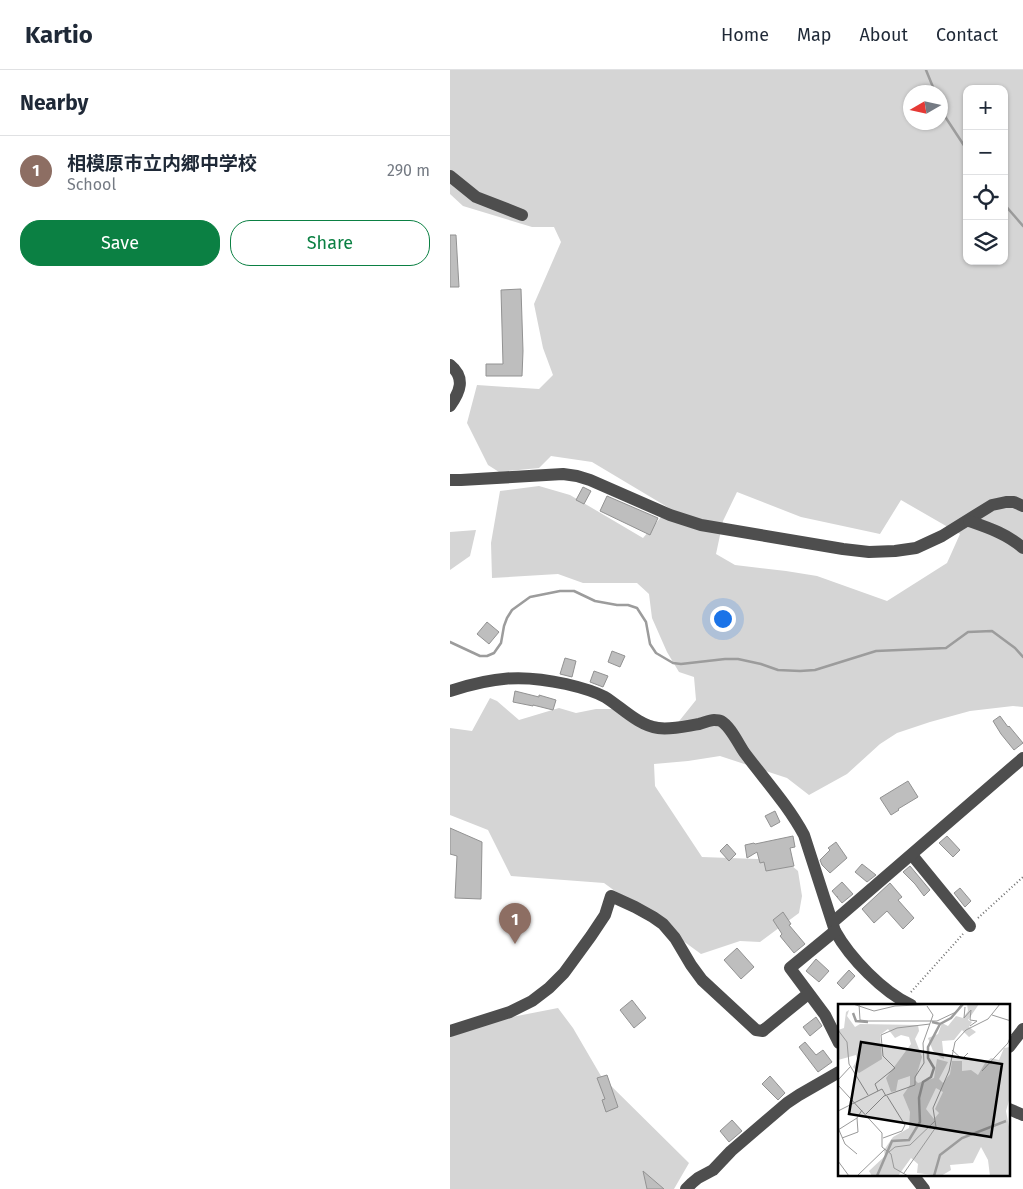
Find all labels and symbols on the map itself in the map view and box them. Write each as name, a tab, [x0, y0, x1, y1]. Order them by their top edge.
north arrow	[903, 85, 948, 130]
your location	[710, 606, 736, 632]
pin: 1	[499, 903, 531, 944]
inset map	[838, 1004, 1010, 1176]

